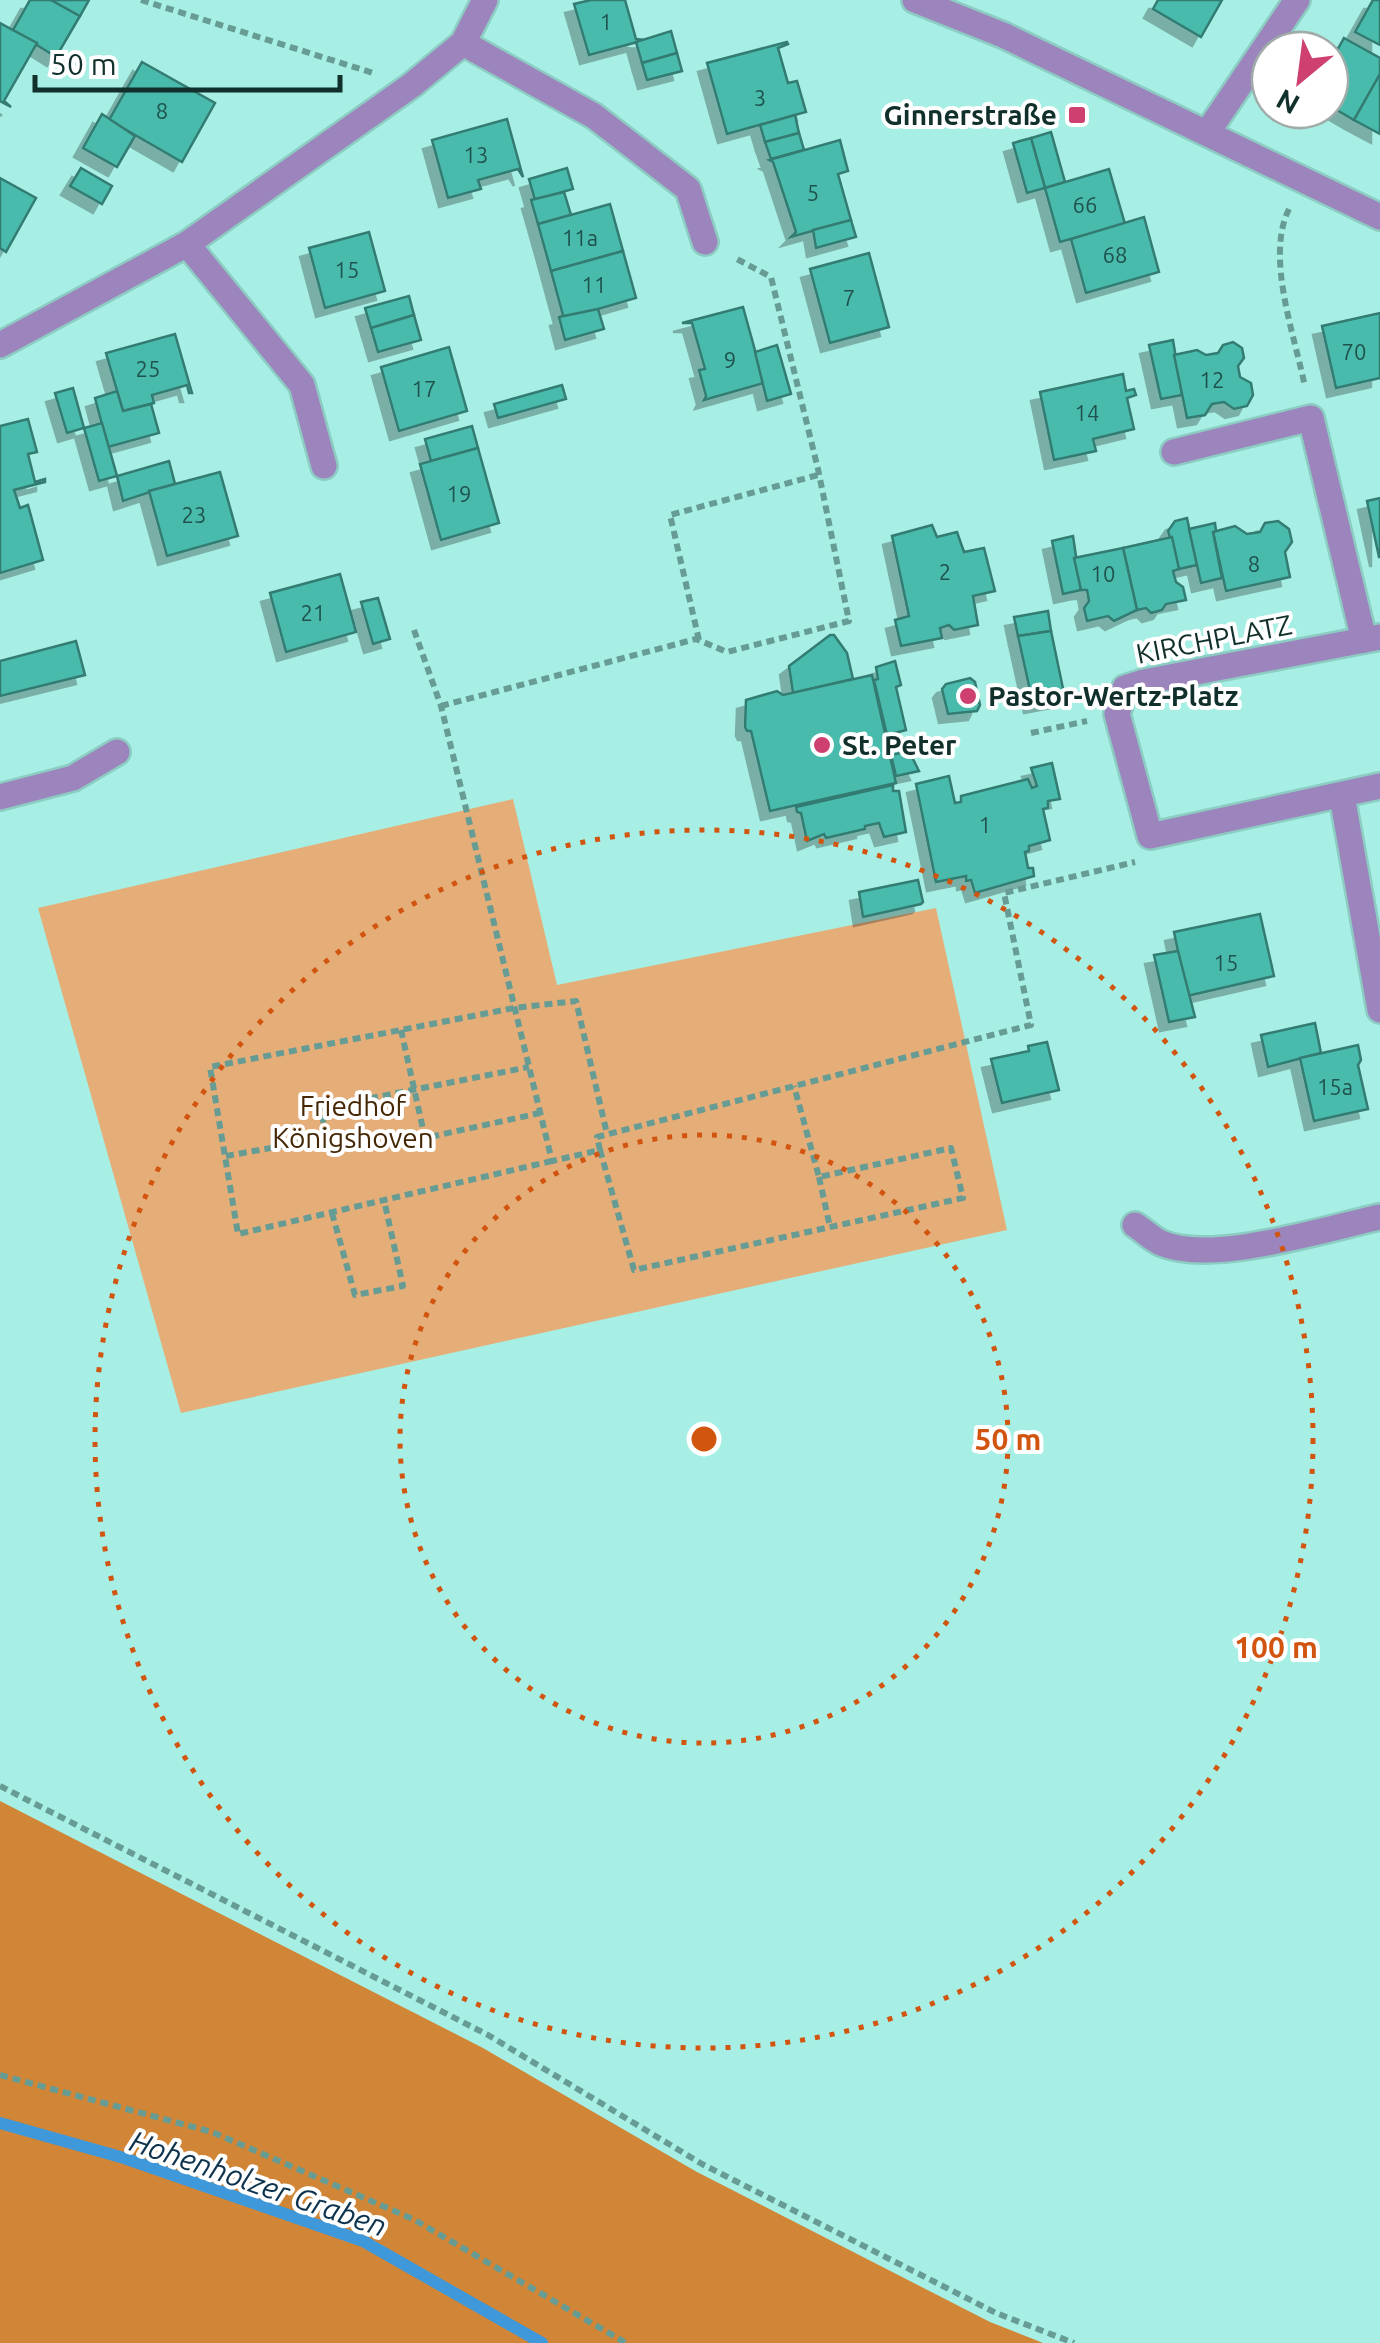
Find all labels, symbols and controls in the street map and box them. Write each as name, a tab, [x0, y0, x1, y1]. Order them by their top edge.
house number: 1	[600, 9, 612, 34]
scale bar	[35, 30, 340, 92]
north arrow	[1250, 30, 1350, 130]
text: 50 m	[50, 47, 117, 81]
text: N	[1271, 84, 1304, 121]
house number: 3	[754, 85, 766, 110]
house number: 8	[156, 98, 168, 123]
place label: Ginnerstraße	[883, 99, 1057, 130]
marker: Ginnerstraße	[1066, 104, 1088, 126]
house number: 13	[464, 142, 488, 167]
house number: 5	[807, 180, 819, 205]
house number: 66	[1073, 192, 1097, 217]
house number: 11a	[562, 225, 598, 250]
house number: 68	[1103, 242, 1127, 267]
house number: 15	[335, 257, 359, 282]
house number: 11	[582, 272, 606, 297]
house number: 7	[843, 285, 855, 310]
house number: 70	[1342, 339, 1366, 364]
house number: 9	[724, 347, 736, 372]
house number: 25	[136, 356, 160, 381]
house number: 12	[1200, 367, 1224, 392]
house number: 17	[412, 376, 436, 401]
house number: 14	[1075, 400, 1099, 425]
house number: 19	[447, 481, 471, 506]
house number: 23	[182, 502, 206, 527]
house number: 8	[1248, 551, 1260, 576]
house number: 2	[939, 559, 951, 584]
house number: 10	[1091, 561, 1115, 586]
house number: 21	[301, 600, 325, 625]
street label: KIRCHPLATZ	[1133, 608, 1294, 669]
place label: Pastor-Wertz-Platz	[988, 680, 1238, 711]
marker: Pastor-Wertz-Platz	[957, 685, 979, 707]
place label: St. Peter	[842, 729, 957, 760]
marker: St. Peter	[811, 734, 833, 756]
house number: 1	[979, 812, 991, 837]
house number: 15	[1214, 950, 1238, 975]
house number: 15a	[1317, 1074, 1353, 1099]
park label: Friedhof Königshoven	[272, 1090, 434, 1153]
centre of rings	[686, 1421, 722, 1457]
text: 50 m	[975, 1422, 1041, 1456]
text: 100 m	[1234, 1630, 1318, 1664]
water label: Hohenholzer Graben	[126, 2123, 391, 2243]

